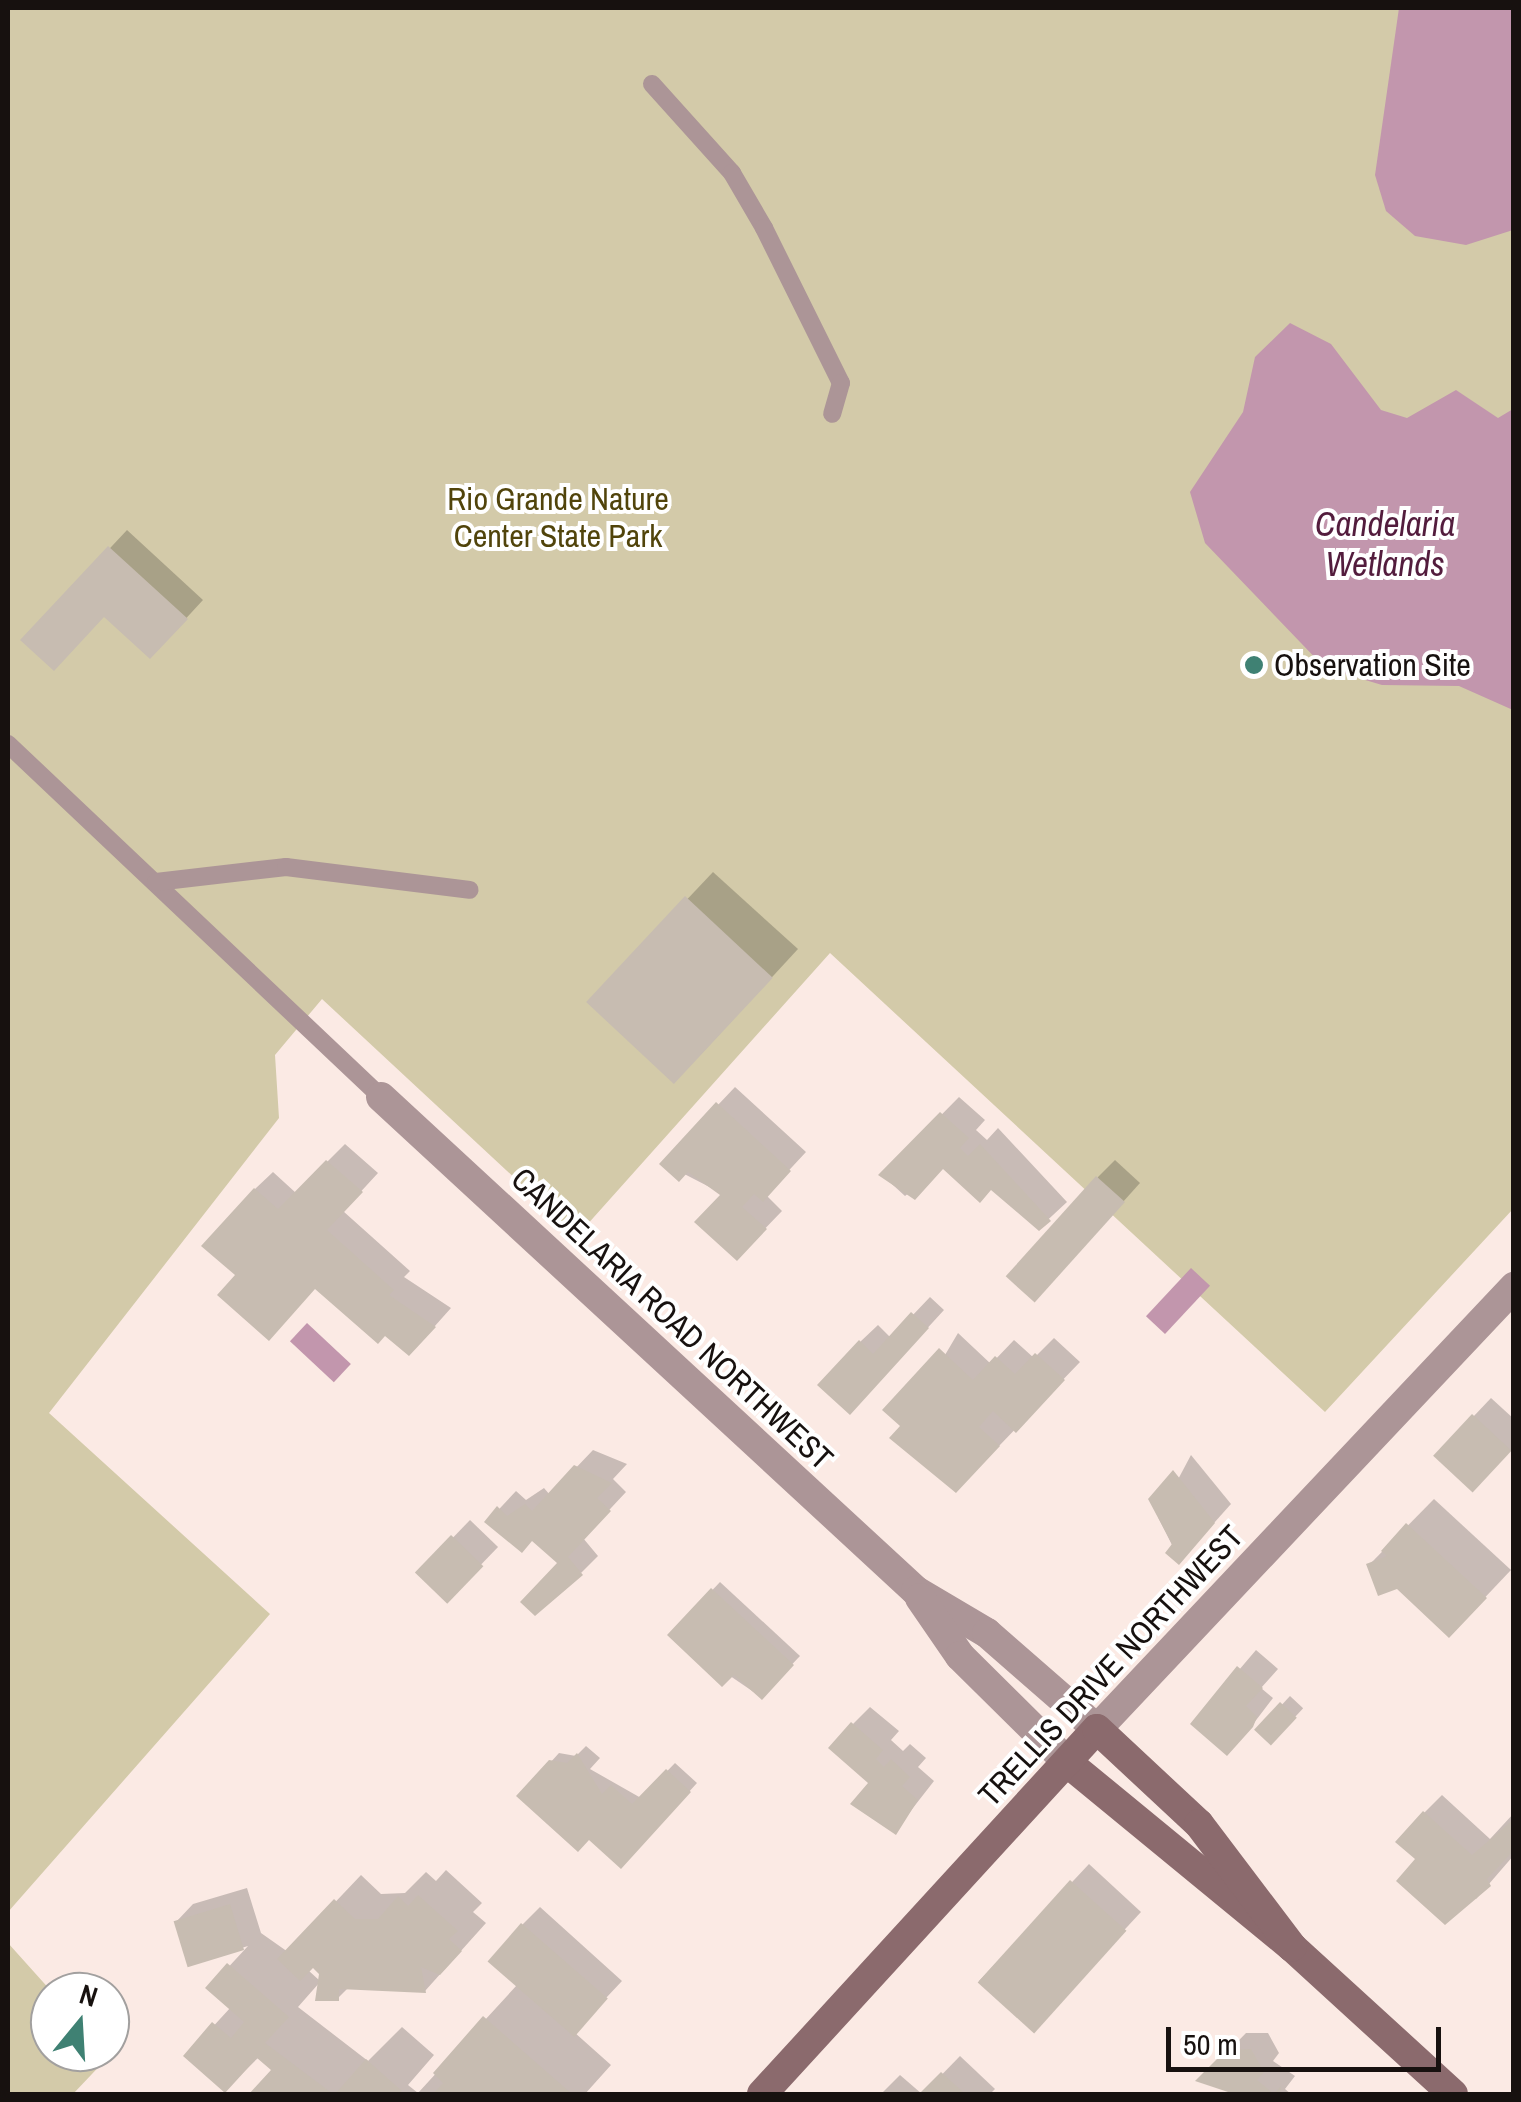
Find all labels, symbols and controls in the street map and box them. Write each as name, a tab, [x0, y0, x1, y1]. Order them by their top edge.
park label: Rio Grande Nature Center State Park	[447, 481, 669, 556]
water label: Candelaria Wetlands	[1315, 503, 1455, 585]
place label: Observation Site	[1274, 646, 1471, 684]
marker: Observation Site	[1243, 654, 1265, 676]
street label: CANDELARIA ROAD NORTHWEST	[503, 1159, 841, 1479]
street label: TRELLIS DRIVE NORTHWEST	[971, 1518, 1251, 1814]
north arrow	[30, 1972, 130, 2072]
text: N	[75, 1975, 102, 2016]
scale bar	[1171, 2007, 1446, 2069]
text: 50 m	[1183, 2024, 1238, 2064]

